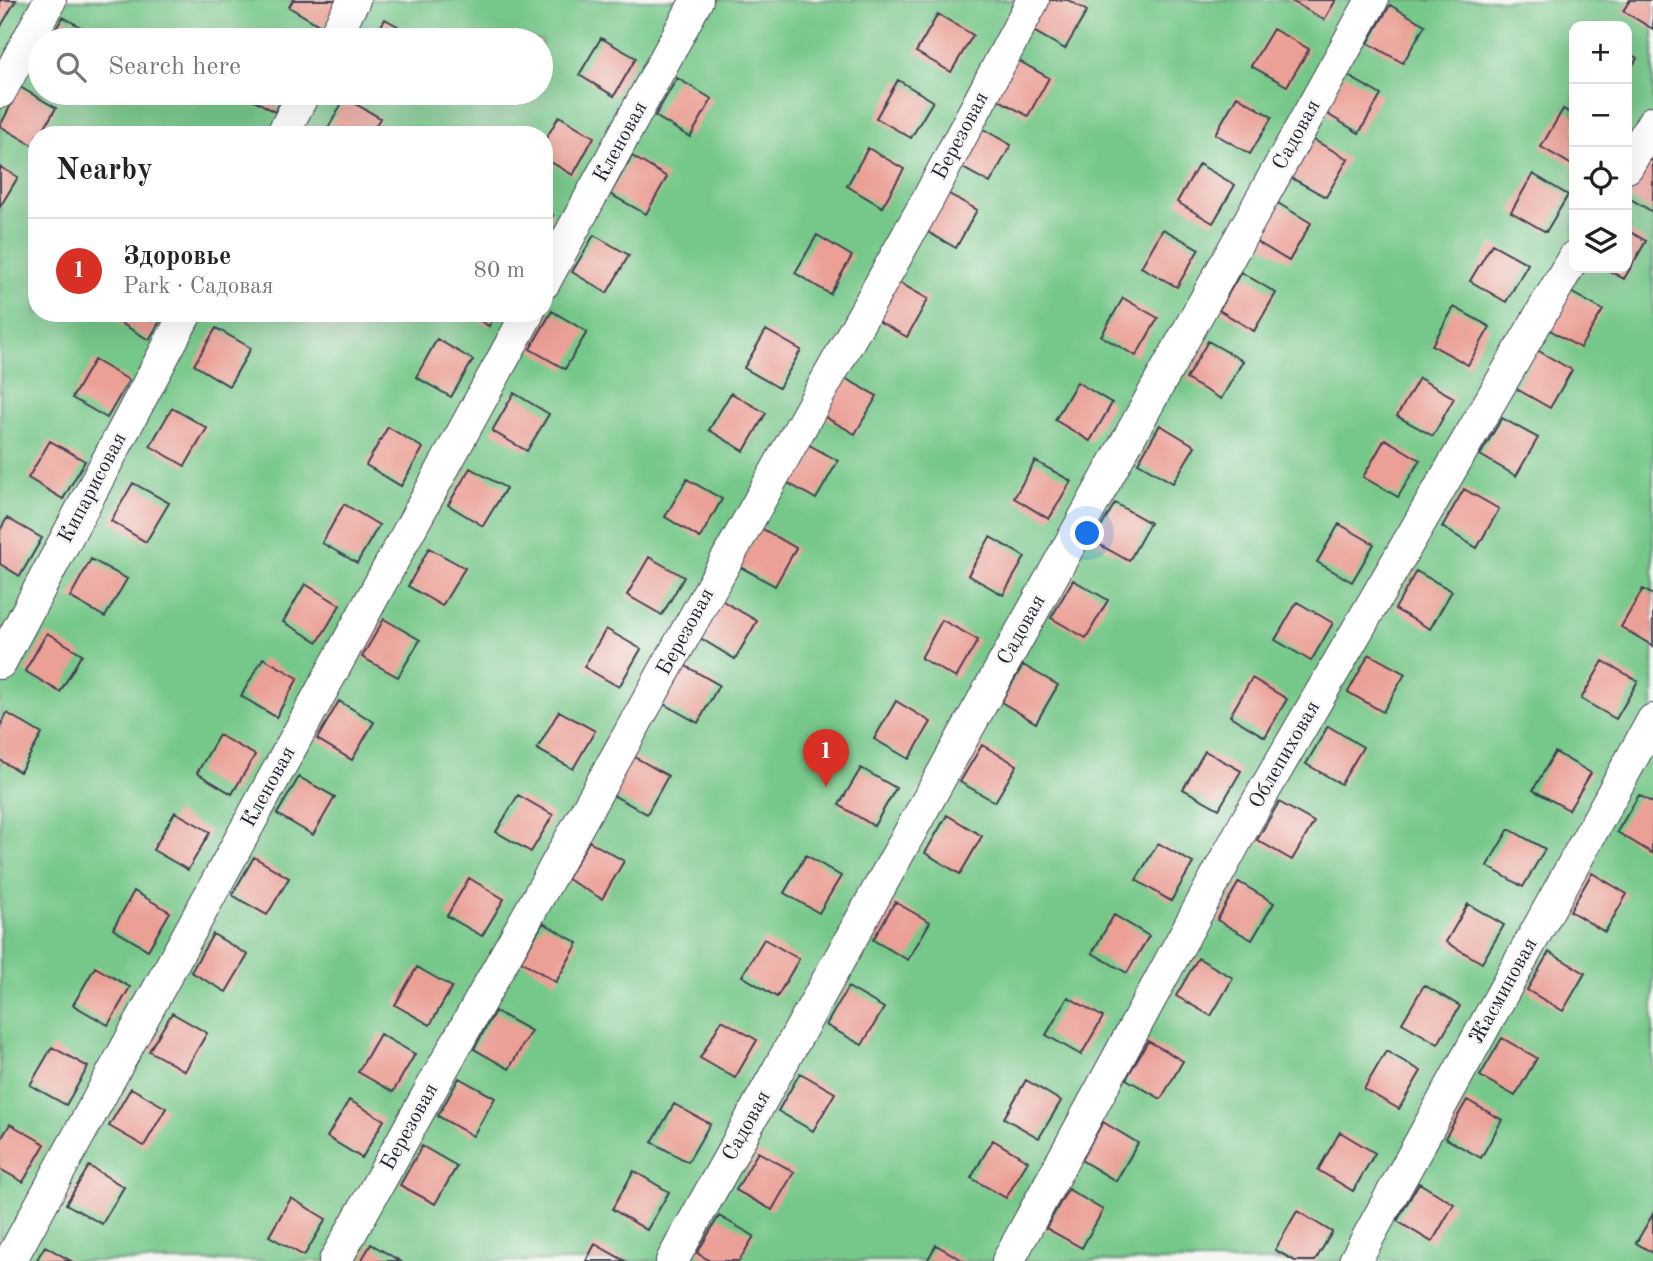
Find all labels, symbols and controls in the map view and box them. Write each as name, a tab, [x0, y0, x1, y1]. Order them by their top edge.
map controls	[1569, 21, 1632, 273]
button: +	[1569, 21, 1632, 84]
search box	[28, 28, 553, 105]
icon: search	[52, 48, 90, 86]
text: Search here	[108, 54, 241, 80]
button: −	[1569, 84, 1632, 147]
street label: Березовая	[929, 89, 993, 183]
street label: Садовая	[1269, 96, 1325, 174]
street label: Кленовая	[590, 98, 652, 186]
button: locate	[1569, 147, 1632, 210]
text: Nearby	[56, 156, 153, 186]
button: layers	[1569, 210, 1632, 273]
text: Здоровье	[123, 244, 231, 270]
text: 1	[72, 259, 86, 282]
text: 80 m	[474, 259, 525, 282]
text: Park · Садовая	[123, 275, 274, 298]
street label: Кипарисовая	[55, 429, 131, 547]
your location	[1070, 516, 1104, 550]
street label: Березовая	[654, 585, 718, 679]
street label: Садовая	[994, 591, 1050, 669]
street label: Облепиховая	[1246, 698, 1324, 812]
pin: 1	[803, 729, 849, 787]
street label: Кленовая	[238, 743, 300, 831]
street label: Жасминовая	[1466, 935, 1542, 1047]
street label: Березовая	[378, 1080, 442, 1174]
street label: Садовая	[719, 1087, 775, 1165]

